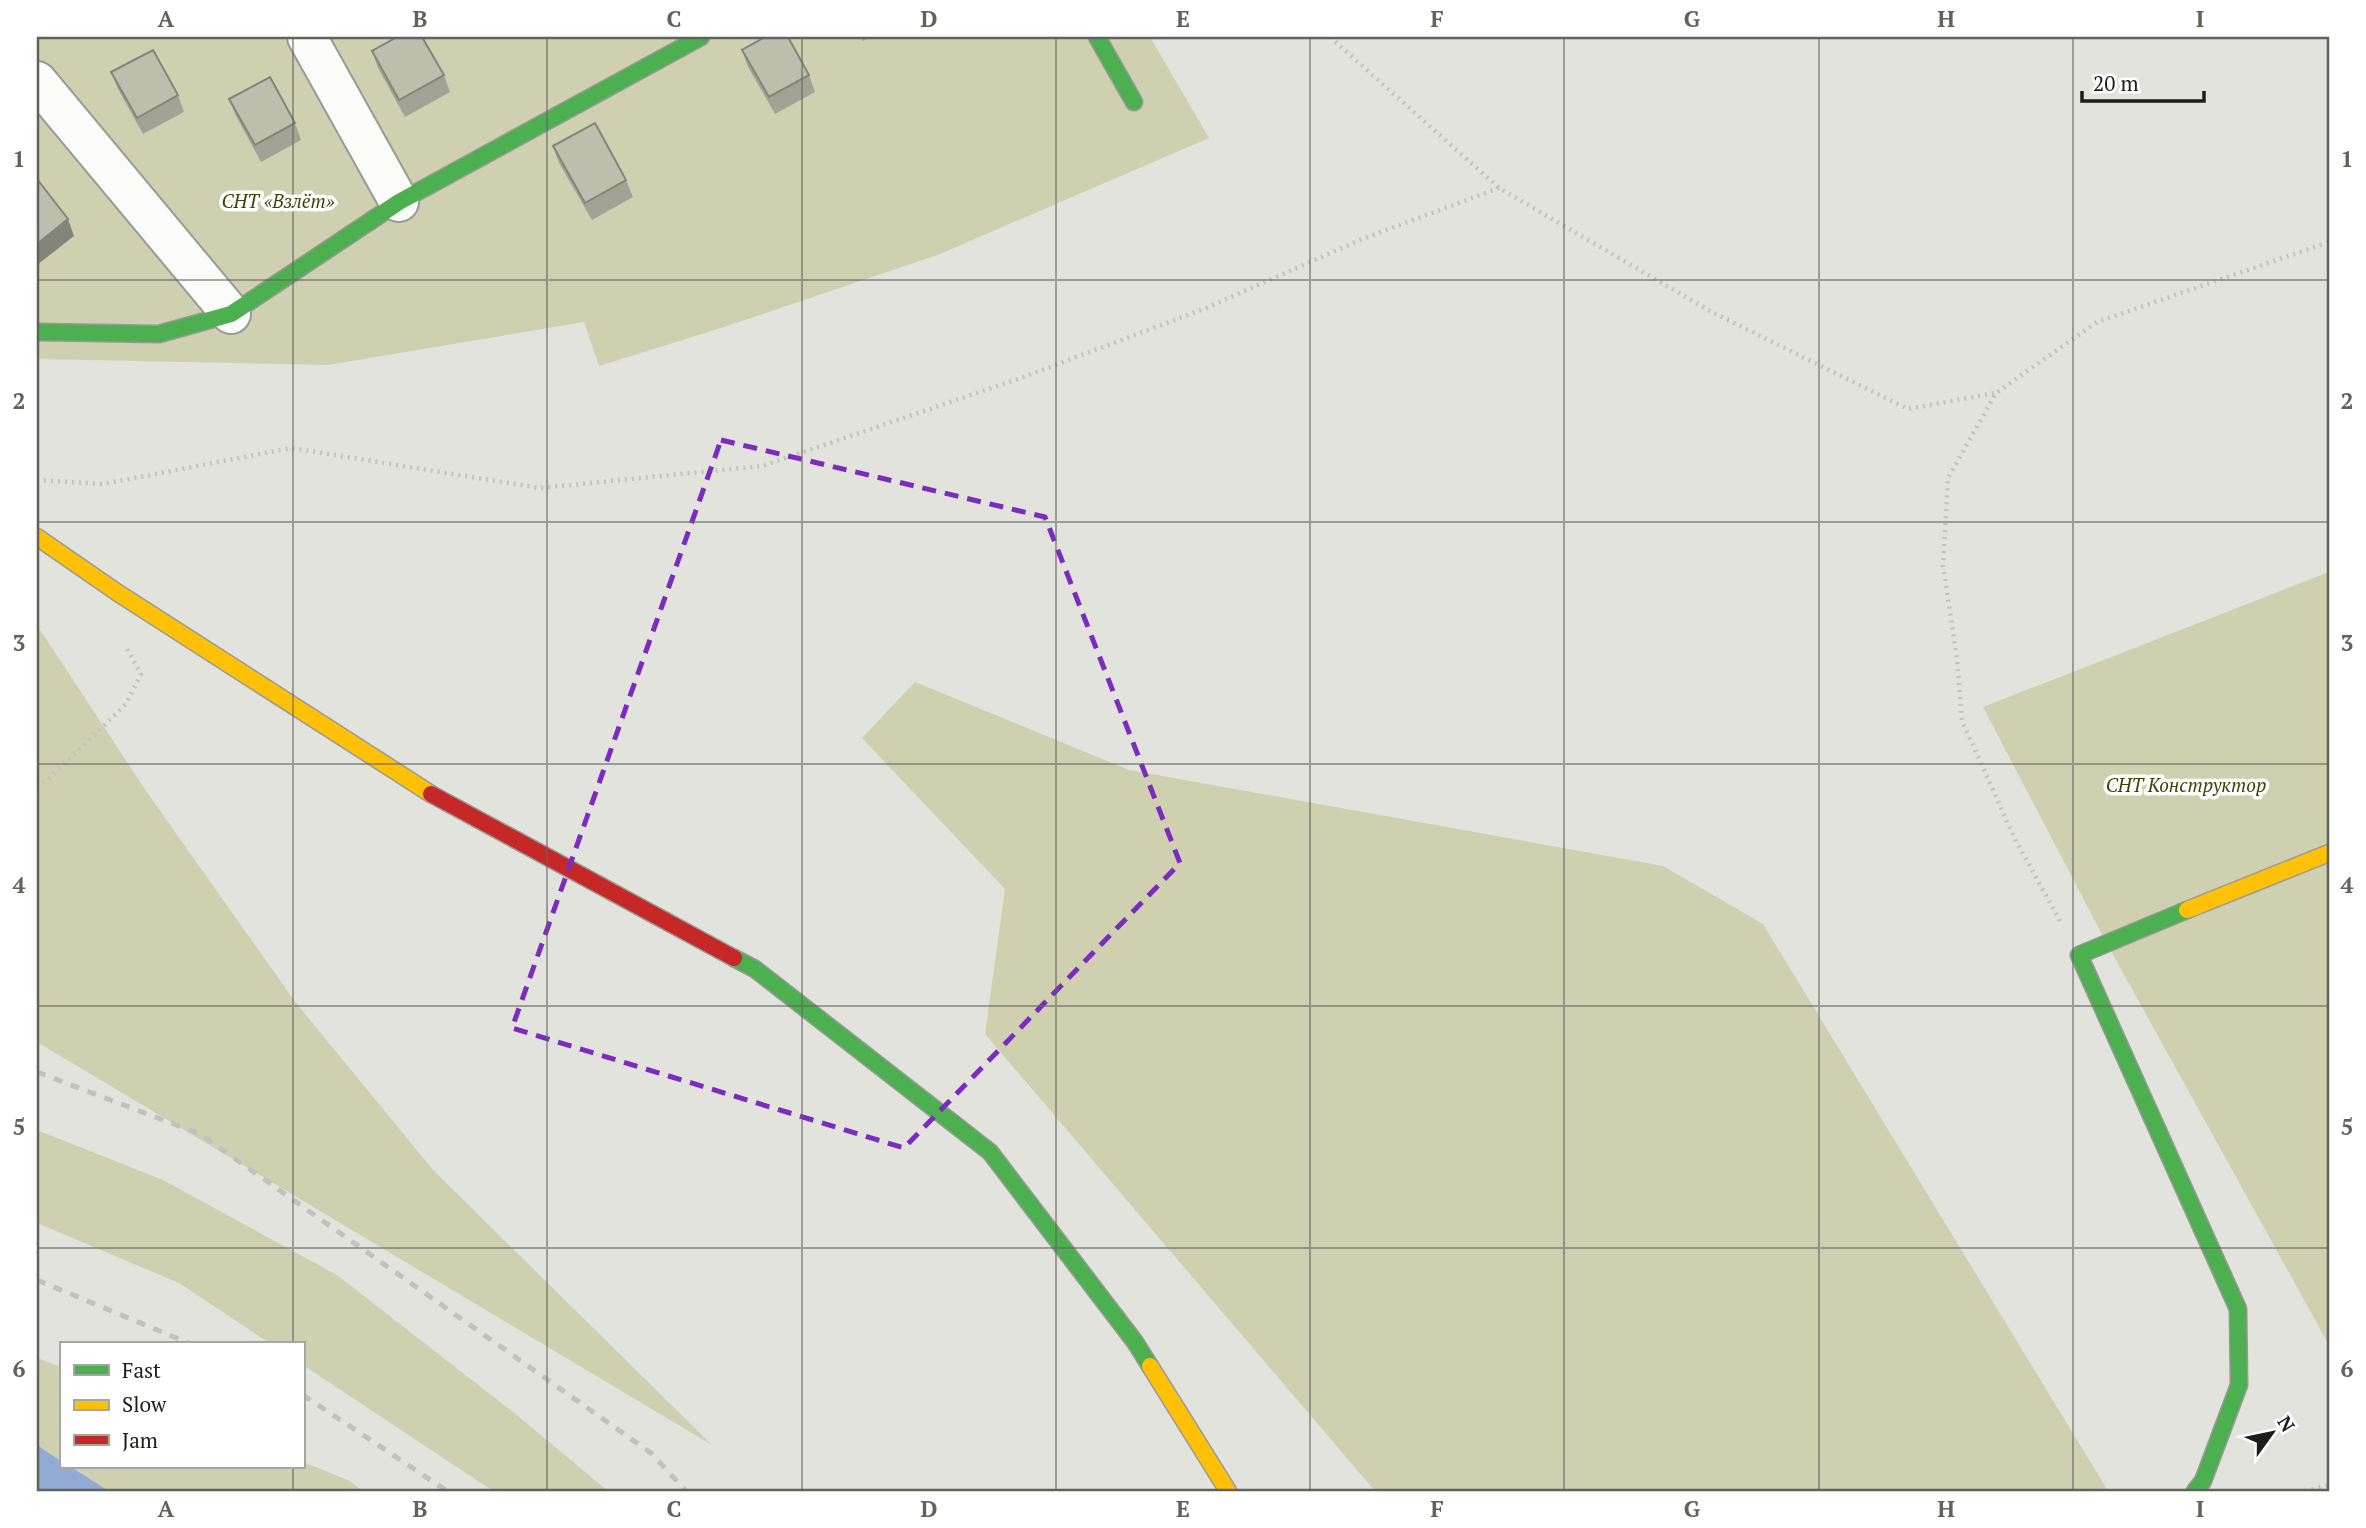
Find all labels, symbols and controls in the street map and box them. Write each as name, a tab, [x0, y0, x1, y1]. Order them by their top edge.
text: A	[158, 3, 175, 34]
text: B	[413, 3, 428, 34]
text: C	[667, 3, 682, 34]
text: D	[921, 3, 938, 34]
text: E	[1176, 3, 1190, 34]
text: F	[1430, 3, 1444, 34]
text: G	[1684, 3, 1701, 34]
text: H	[1937, 3, 1955, 34]
text: I	[2196, 3, 2204, 34]
scale bar	[2082, 60, 2205, 104]
text: 20 m	[2093, 69, 2139, 97]
text: 1	[13, 143, 26, 174]
text: 1	[2341, 143, 2354, 174]
park label: СНТ «Взлёт»	[222, 188, 335, 213]
text: 2	[13, 385, 26, 416]
text: 2	[2341, 385, 2354, 416]
text: 3	[13, 627, 26, 658]
text: 3	[2341, 627, 2354, 658]
park label: СНТ Конструктор	[2106, 772, 2266, 797]
text: 4	[13, 869, 26, 900]
text: 4	[2341, 869, 2354, 900]
text: 5	[13, 1111, 26, 1142]
text: 5	[2341, 1111, 2354, 1142]
legend	[60, 1342, 304, 1468]
text: 6	[13, 1353, 26, 1384]
text: 6	[2341, 1353, 2354, 1384]
text: Fast	[122, 1356, 161, 1384]
text: Slow	[122, 1390, 167, 1418]
north arrow	[2236, 1398, 2306, 1468]
text: N	[2272, 1411, 2301, 1437]
text: Jam	[122, 1426, 158, 1454]
text: A	[158, 1493, 175, 1524]
text: B	[413, 1493, 428, 1524]
text: C	[667, 1493, 682, 1524]
text: D	[921, 1493, 938, 1524]
text: E	[1176, 1493, 1190, 1524]
text: F	[1430, 1493, 1444, 1524]
text: G	[1684, 1493, 1701, 1524]
text: H	[1937, 1493, 1955, 1524]
text: I	[2196, 1493, 2204, 1524]

